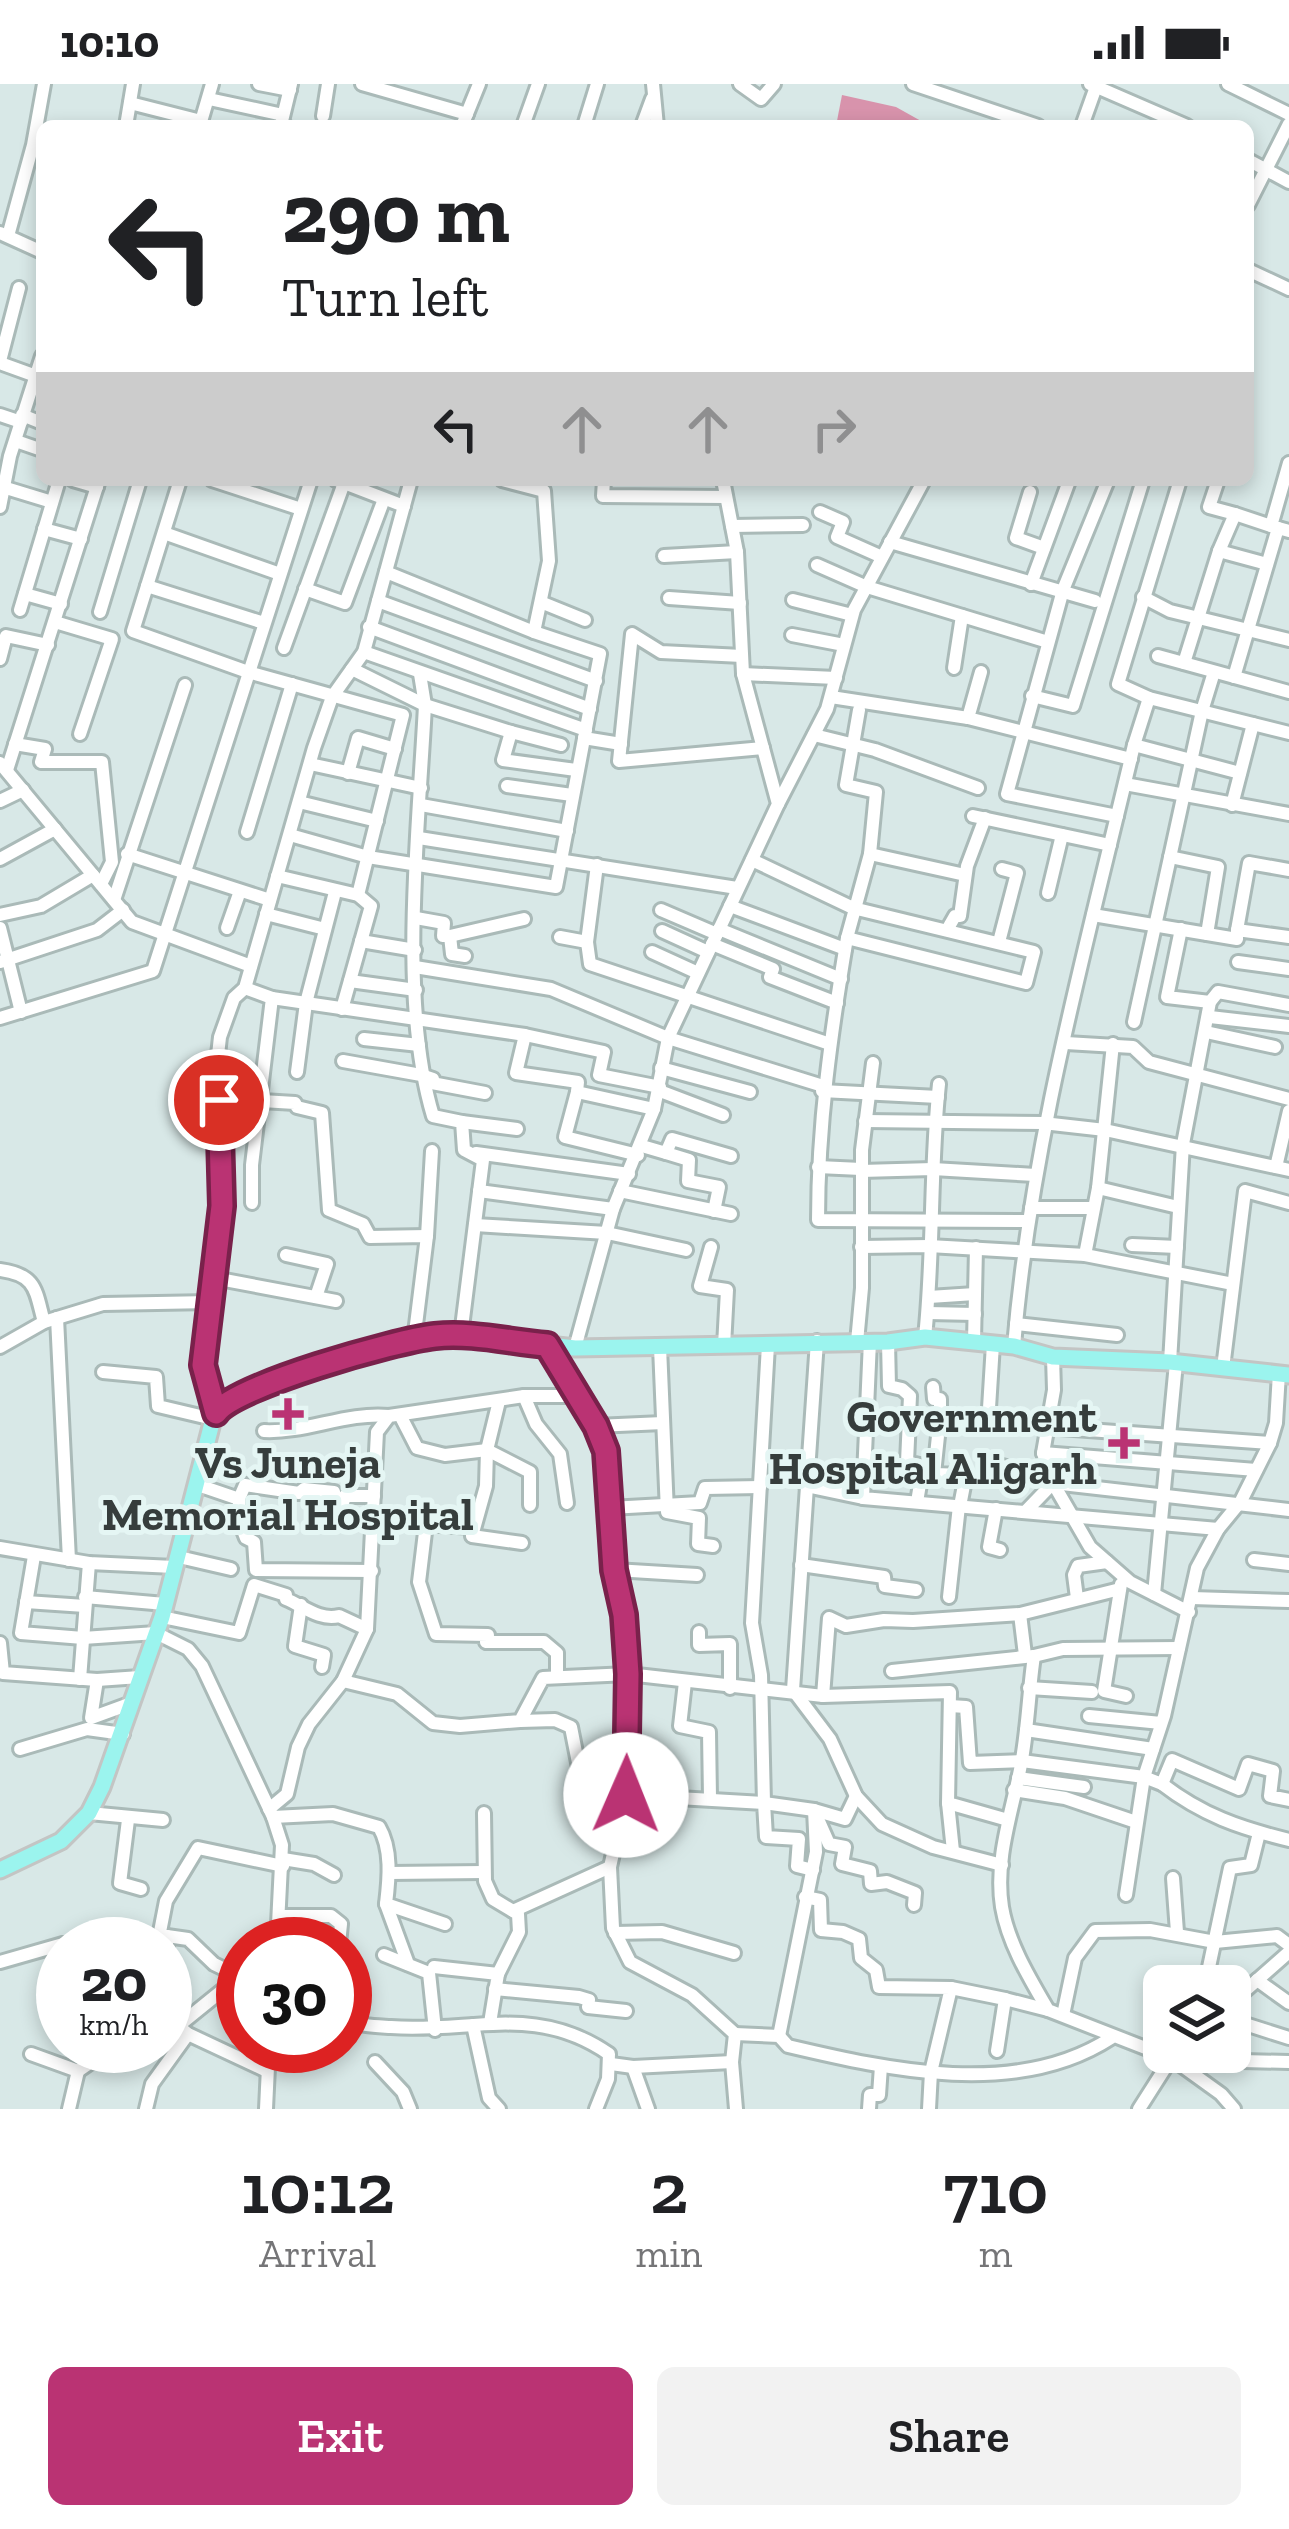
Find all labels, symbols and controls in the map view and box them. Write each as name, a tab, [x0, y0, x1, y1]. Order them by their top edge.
text: 10:10	[60, 15, 159, 69]
text: 290 m	[282, 163, 510, 264]
icon: left	[84, 168, 240, 324]
text: Turn left	[282, 265, 489, 330]
icon: left	[423, 396, 489, 462]
icon: ahead	[549, 396, 615, 462]
icon: ahead	[675, 396, 741, 462]
icon: right	[801, 396, 867, 462]
pin	[168, 1049, 270, 1151]
icon: arrive	[186, 1067, 252, 1133]
place label: Government Hospital Aligarh	[768, 1390, 1098, 1496]
marker: Vs Juneja Memorial Hospital	[272, 1398, 304, 1430]
marker: Government Hospital Aligarh	[1108, 1427, 1140, 1459]
place label: Vs Juneja Memorial Hospital	[102, 1436, 474, 1542]
position arrow	[563, 1732, 689, 1858]
speed limit sign: 30	[216, 1917, 372, 2073]
text: 20	[81, 1944, 147, 2016]
map controls	[1143, 1965, 1251, 2073]
button: layers	[1143, 1965, 1251, 2073]
text: km/h	[80, 2007, 148, 2043]
text: 10:12	[241, 2145, 395, 2231]
text: 2	[650, 2145, 688, 2231]
text: 710	[943, 2145, 1048, 2231]
text: Arrival	[259, 2230, 376, 2277]
text: min	[635, 2230, 702, 2277]
text: m	[979, 2230, 1013, 2277]
button: Exit	[48, 2367, 633, 2505]
button: Share	[657, 2367, 1241, 2505]

